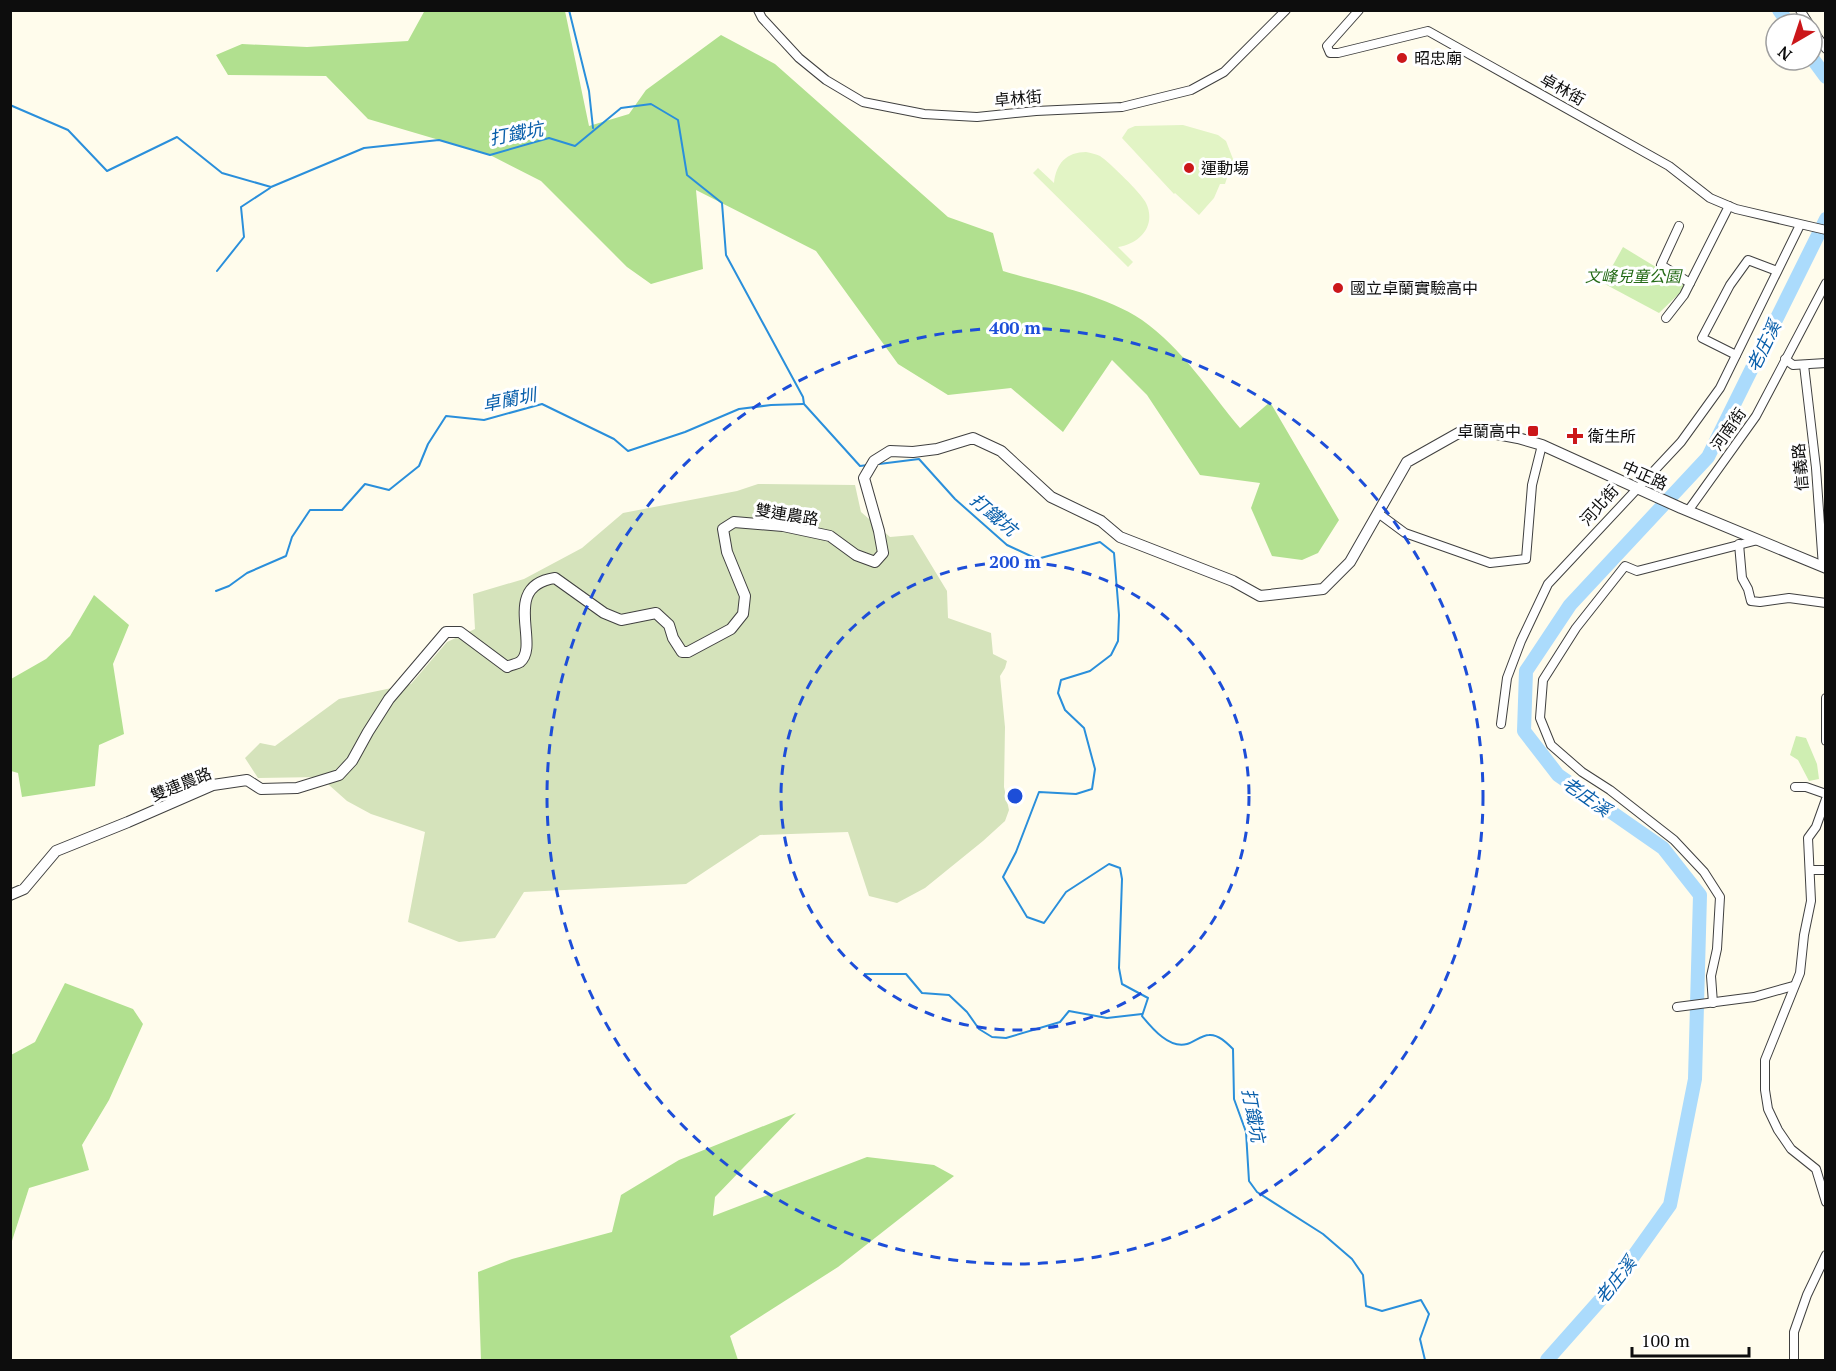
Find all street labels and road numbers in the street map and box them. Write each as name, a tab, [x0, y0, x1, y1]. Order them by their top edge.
street label: 卓林街	[1537, 68, 1589, 110]
street label: 卓林街	[993, 85, 1043, 111]
street label: 河南街	[1705, 403, 1751, 455]
street label: 信義路	[1787, 442, 1813, 492]
street label: 中正路	[1619, 455, 1671, 495]
street label: 河北街	[1575, 480, 1623, 530]
street label: 雙連農路	[754, 498, 820, 530]
street label: 雙連農路	[147, 762, 215, 806]

